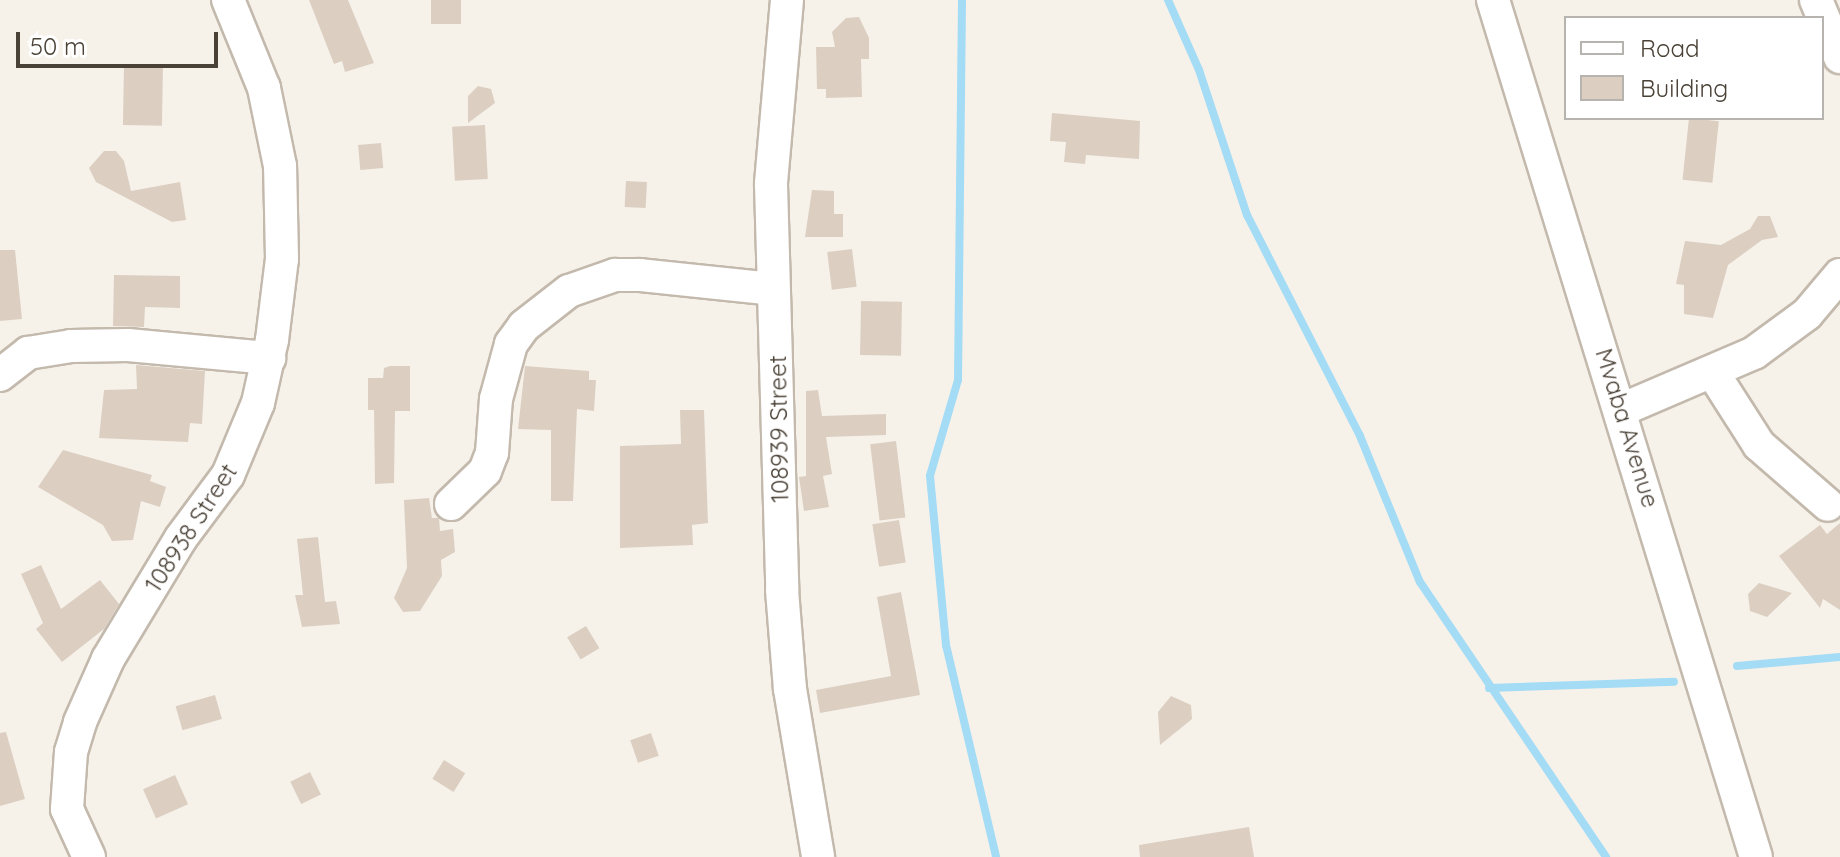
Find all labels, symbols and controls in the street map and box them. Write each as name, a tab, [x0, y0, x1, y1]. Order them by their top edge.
scale bar	[20, 16, 222, 66]
legend	[1564, 16, 1824, 120]
text: 50 m	[30, 31, 86, 61]
text: Road	[1640, 33, 1700, 63]
text: Building	[1640, 73, 1728, 103]
street label: Mvaba Avenue	[1589, 345, 1665, 511]
street label: 108939 Street	[763, 355, 795, 503]
street label: 108938 Street	[139, 458, 243, 598]

